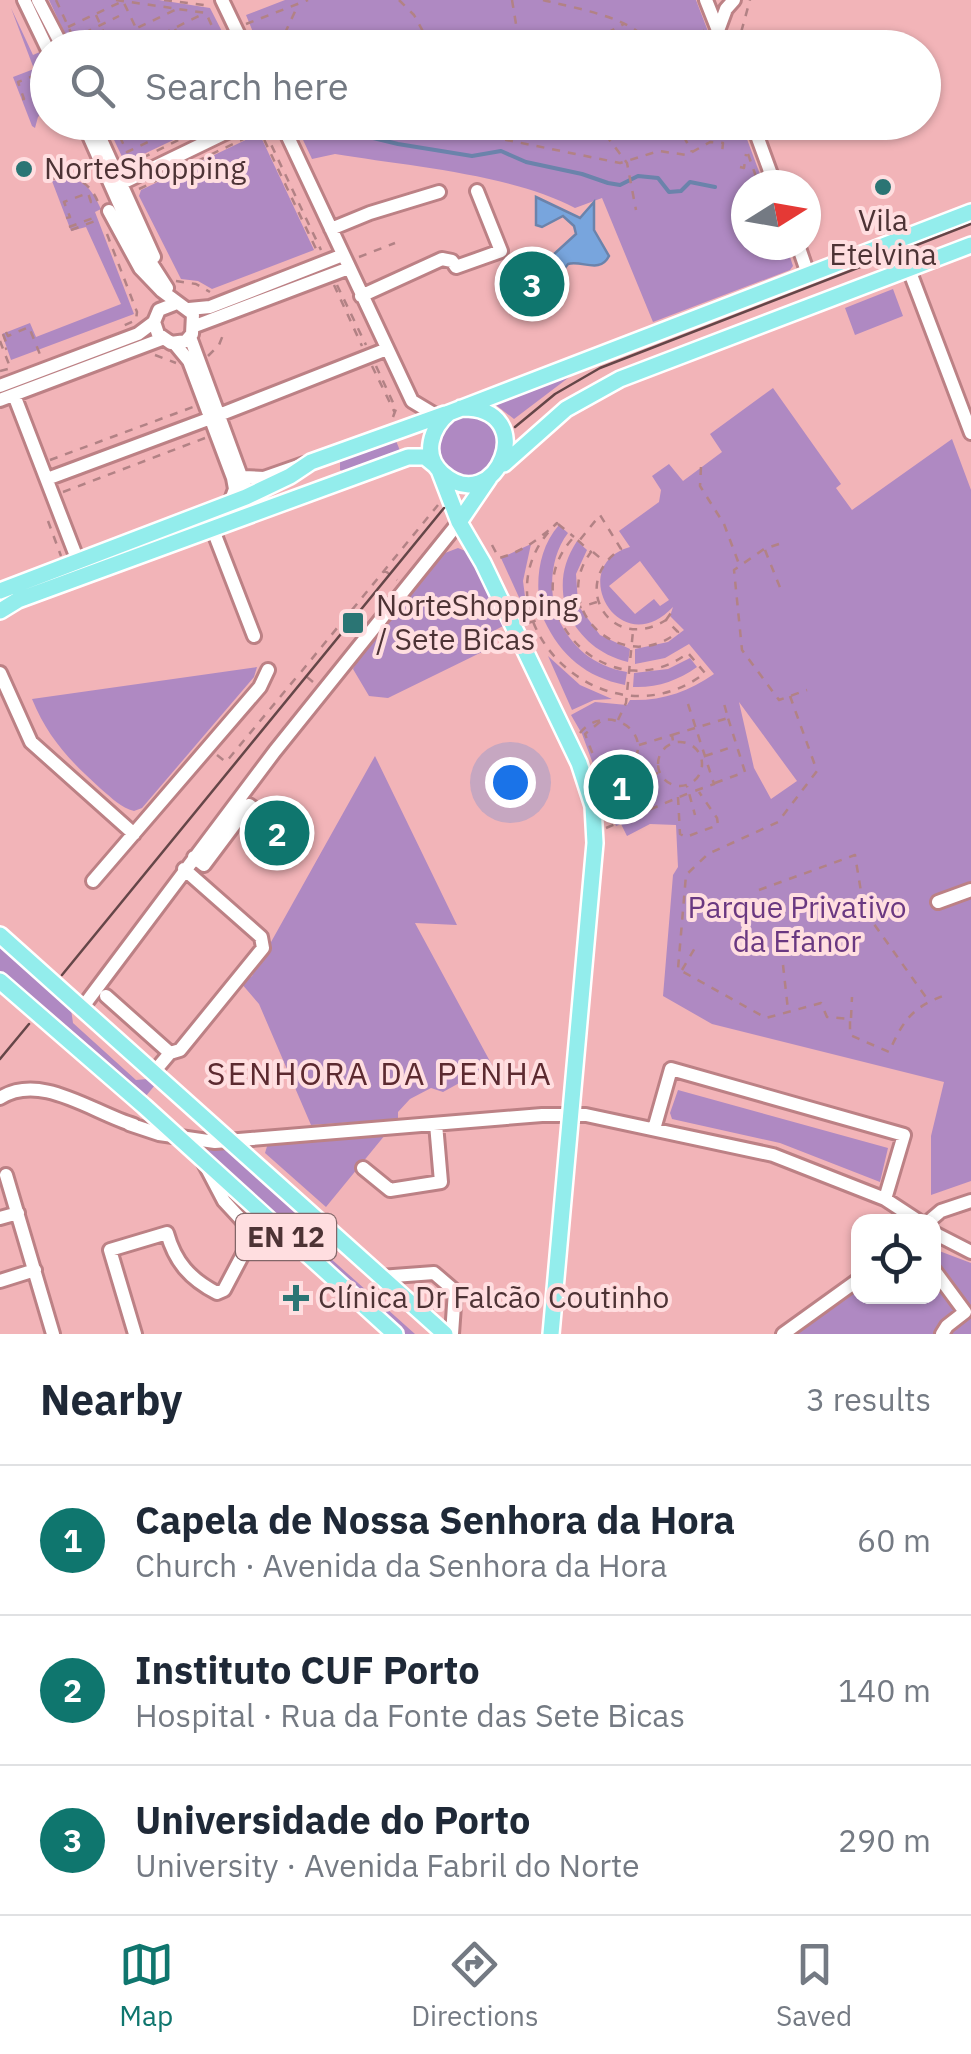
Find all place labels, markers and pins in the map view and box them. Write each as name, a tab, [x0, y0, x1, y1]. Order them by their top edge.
place label: NorteShopping	[44, 148, 246, 187]
marker: NorteShopping	[13, 158, 35, 180]
marker: Vila Etelvina	[872, 176, 894, 198]
place label: Vila Etelvina	[829, 200, 937, 273]
pin: 3	[500, 246, 564, 322]
place label: NorteShopping / Sete Bicas	[376, 585, 578, 658]
marker: NorteShopping / Sete Bicas	[340, 610, 366, 636]
pin: 1	[588, 750, 654, 824]
pin: 2	[244, 796, 310, 870]
place label: Clínica Dr Falcão Coutinho	[318, 1277, 669, 1316]
marker: Clínica Dr Falcão Coutinho	[283, 1285, 309, 1311]

